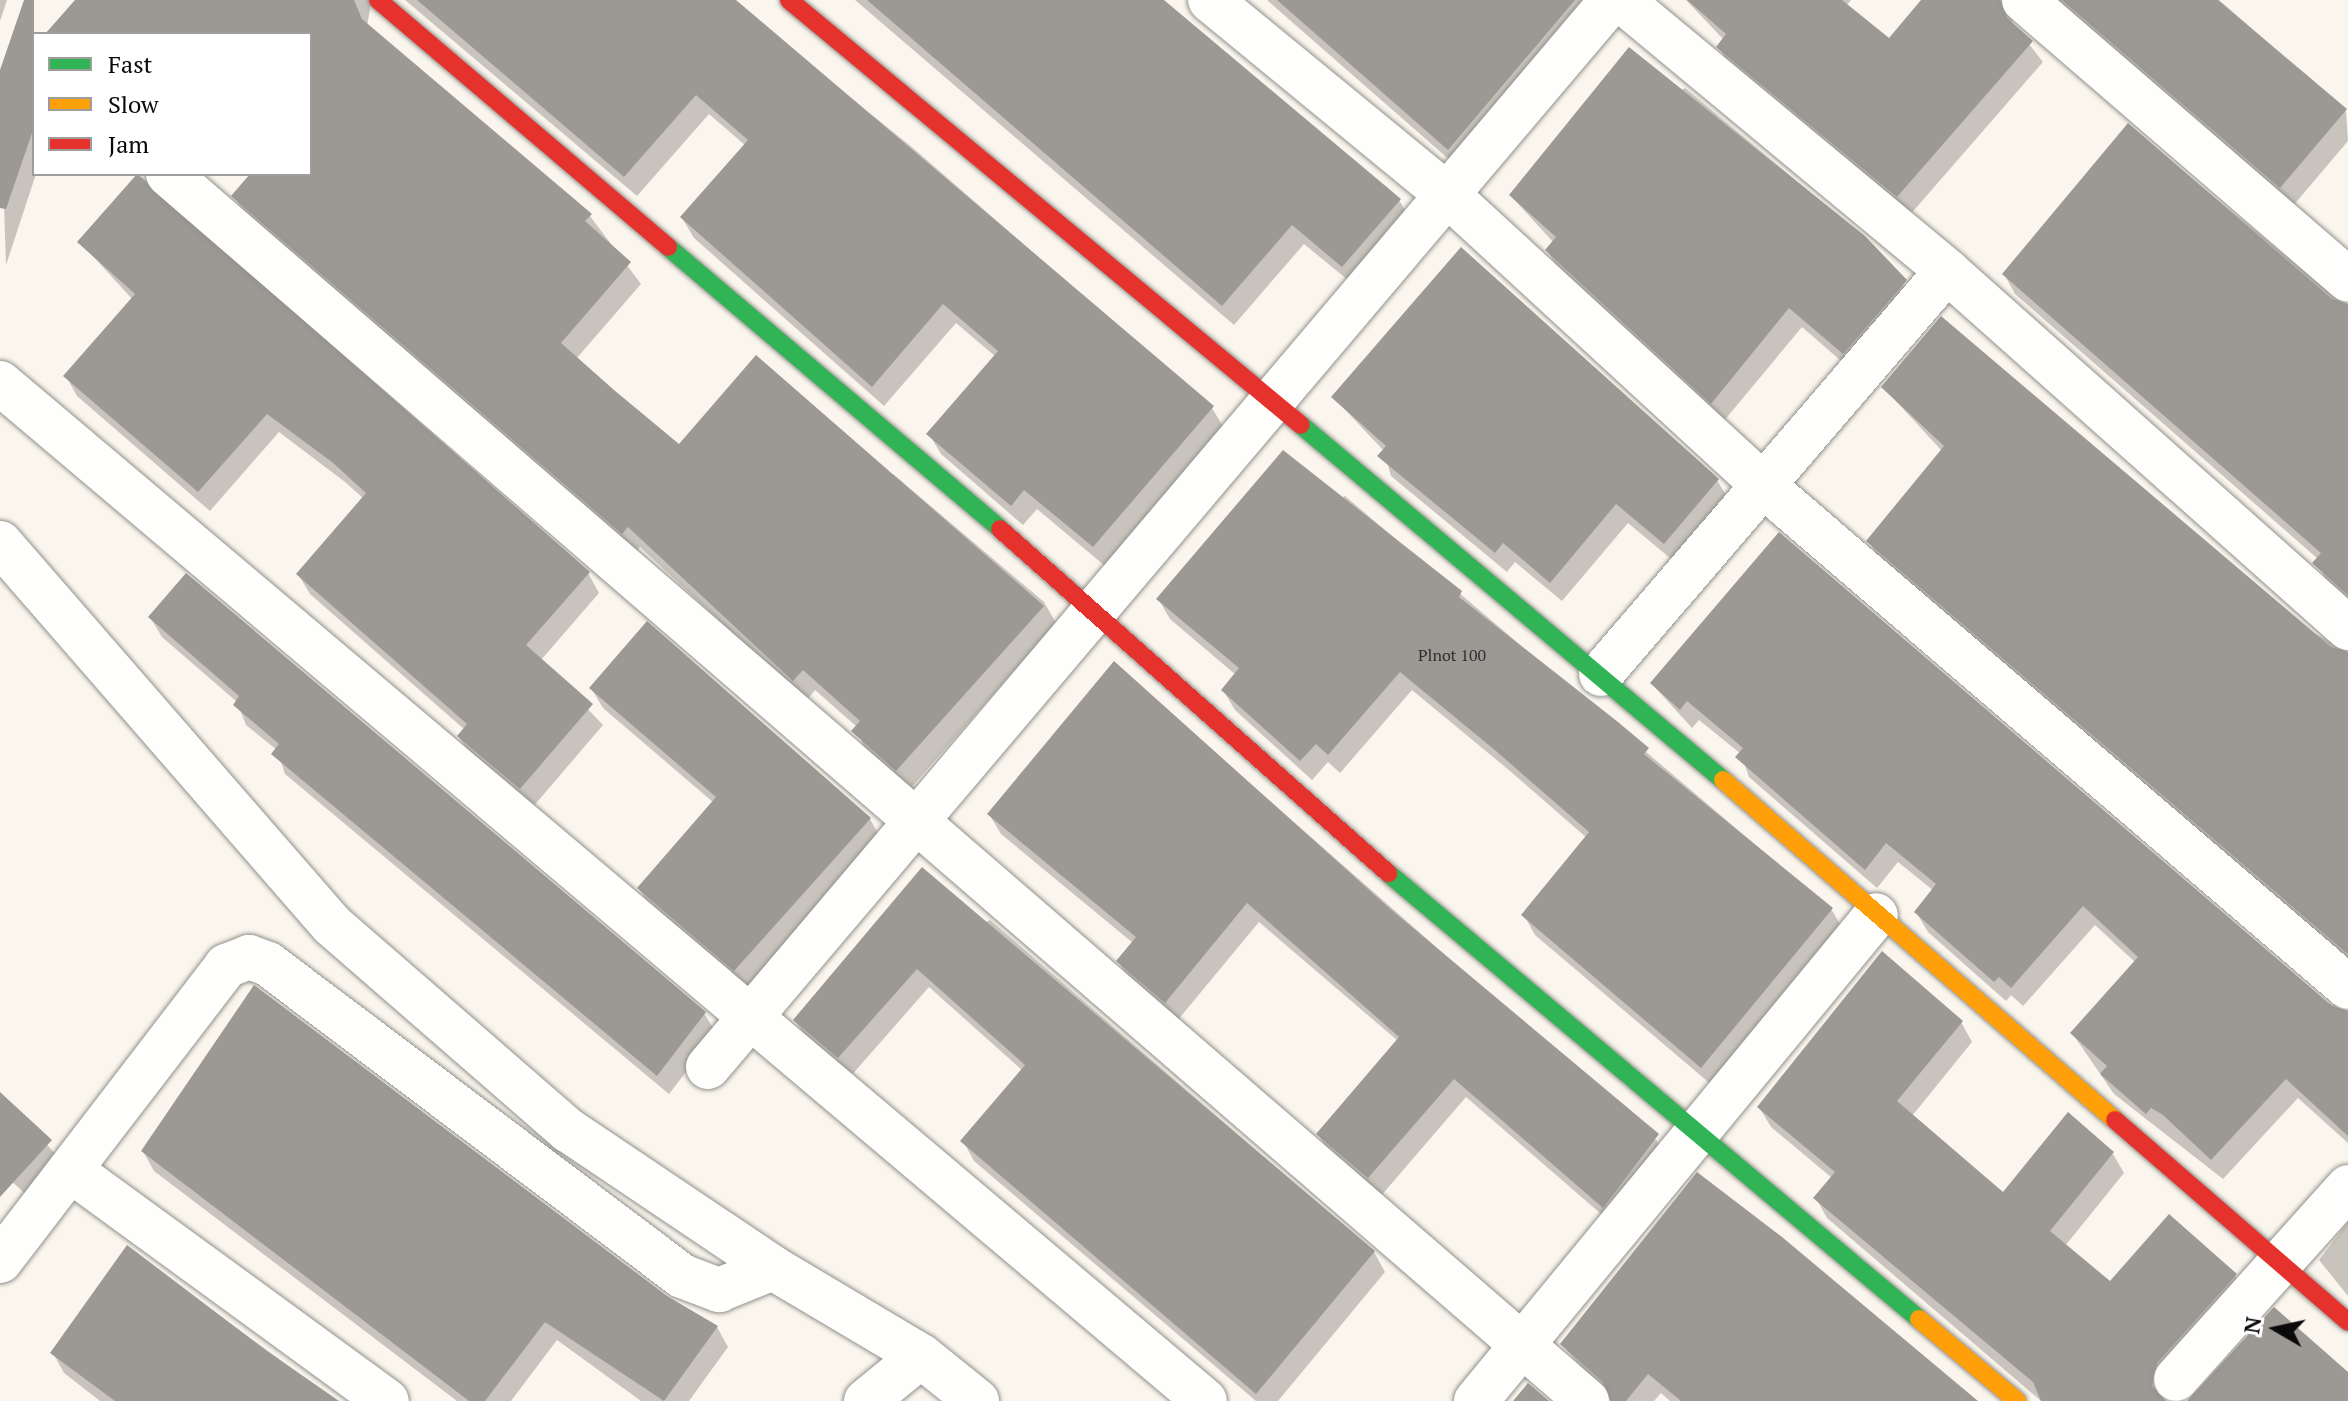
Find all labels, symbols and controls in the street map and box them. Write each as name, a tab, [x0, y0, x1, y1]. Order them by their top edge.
legend	[32, 32, 312, 176]
text: Fast	[108, 48, 152, 80]
text: Slow	[108, 88, 159, 120]
text: Jam	[108, 128, 149, 160]
house number: Plnot 100	[1418, 645, 1486, 665]
north arrow	[2236, 1289, 2316, 1369]
text: N	[2236, 1315, 2267, 1336]

